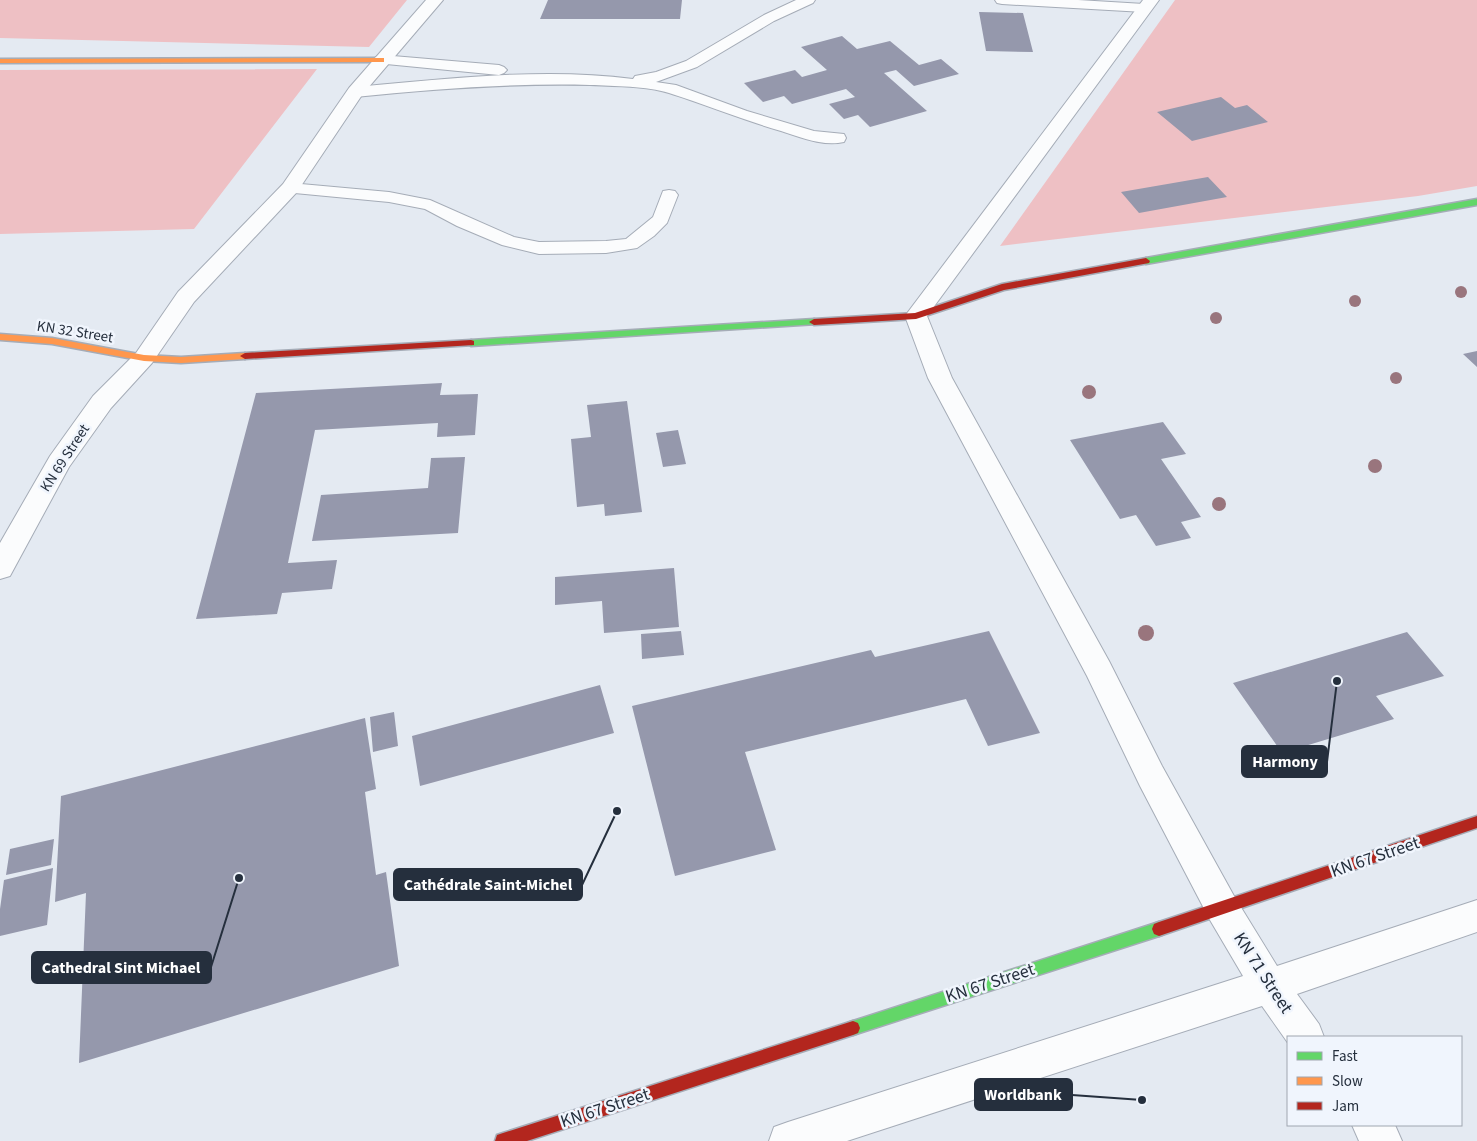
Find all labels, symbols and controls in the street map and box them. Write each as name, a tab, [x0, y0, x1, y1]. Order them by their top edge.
street label: KN 32 Street	[35, 316, 115, 348]
street label: KN 69 Street	[35, 420, 95, 496]
callout: Harmony	[1242, 746, 1327, 777]
text: Harmony	[1252, 751, 1318, 773]
street label: KN 67 Street	[1327, 830, 1423, 884]
callout: Cathédrale Saint-Michel	[394, 869, 582, 900]
text: Cathédrale Saint-Michel	[404, 874, 573, 896]
street label: KN 71 Street	[1227, 928, 1299, 1018]
callout: Cathedral Sint Michael	[32, 952, 211, 983]
text: Cathedral Sint Michael	[42, 957, 201, 979]
street label: KN 67 Street	[942, 957, 1038, 1009]
legend	[1287, 1036, 1462, 1126]
text: Fast	[1332, 1046, 1358, 1067]
text: Slow	[1332, 1071, 1363, 1092]
callout: Worldbank	[975, 1079, 1072, 1110]
street label: KN 67 Street	[557, 1082, 653, 1134]
text: Worldbank	[984, 1084, 1062, 1106]
text: Jam	[1332, 1096, 1359, 1117]

